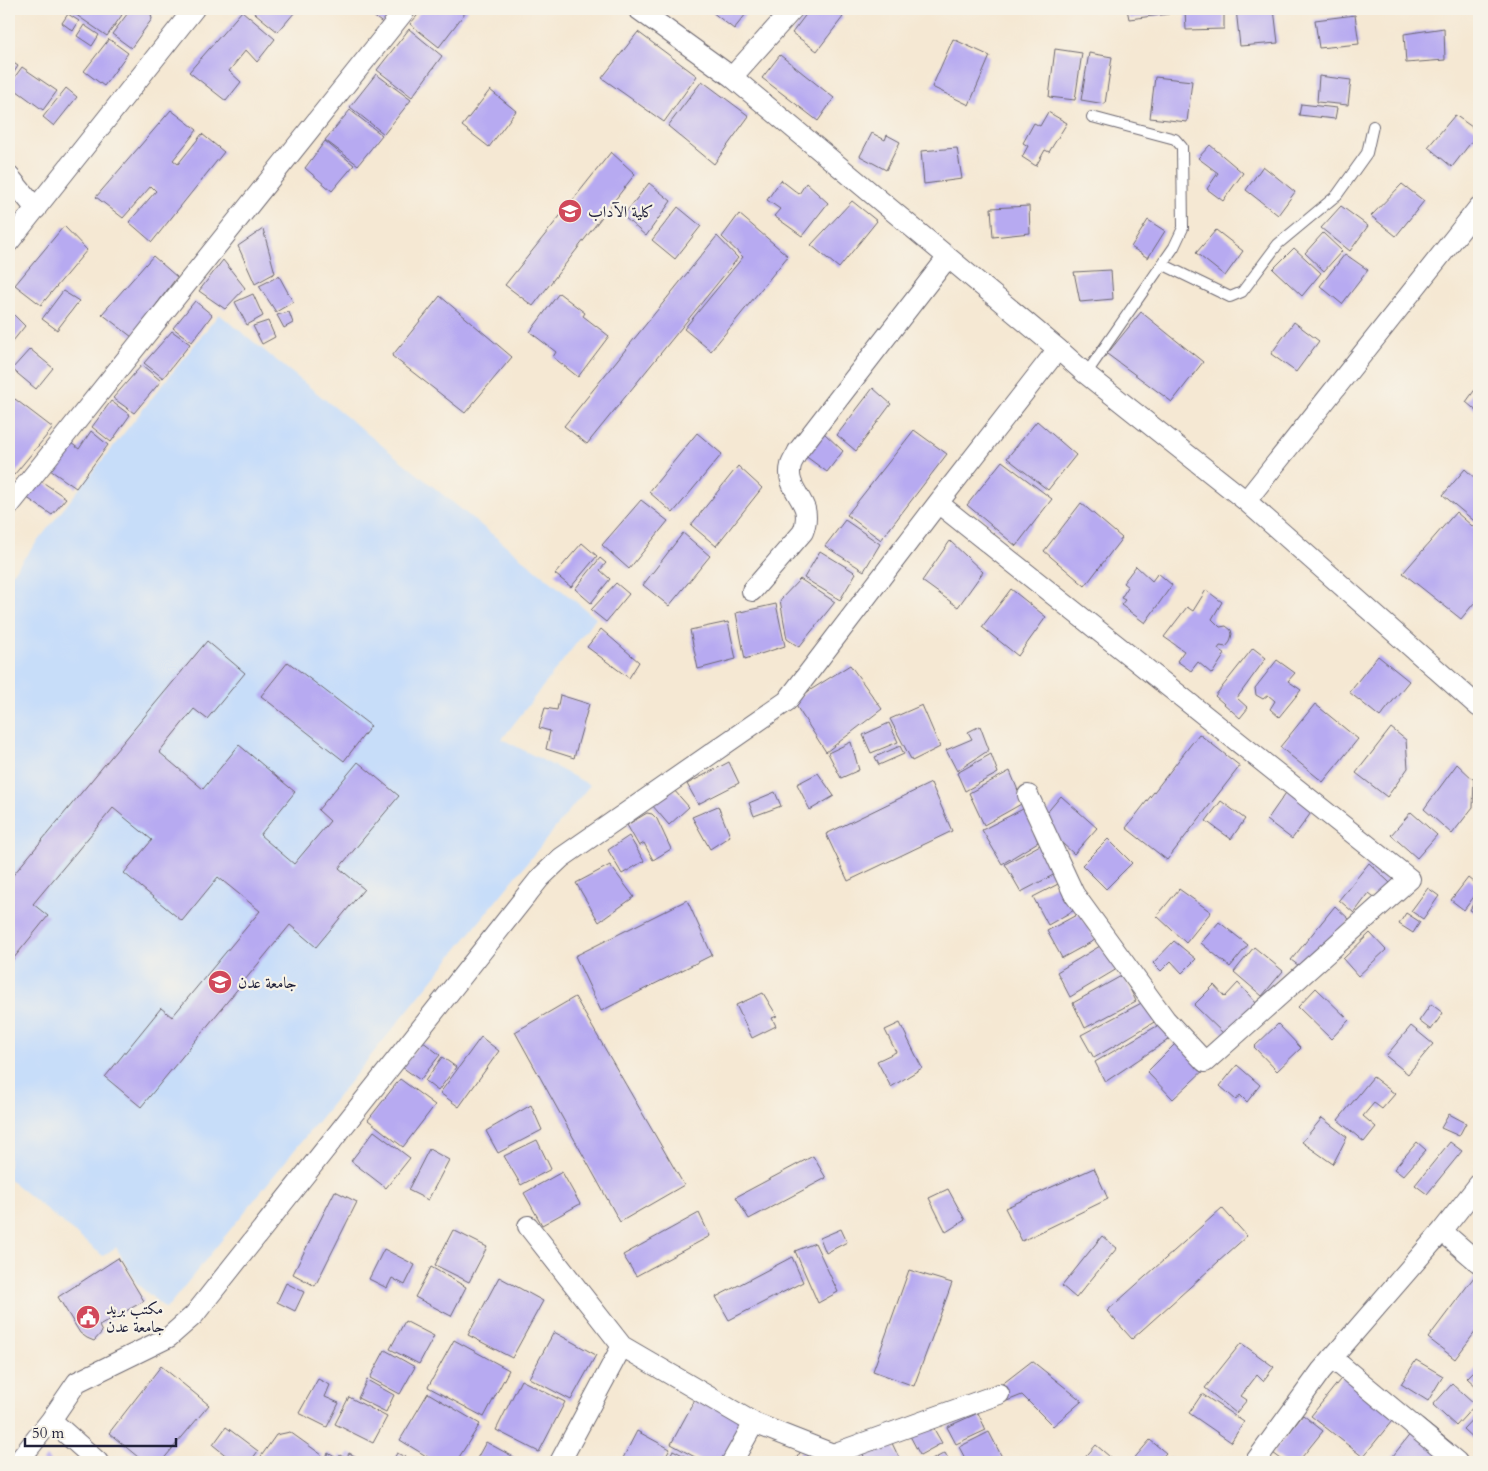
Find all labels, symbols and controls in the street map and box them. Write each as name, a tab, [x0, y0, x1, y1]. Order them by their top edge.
school or university icon: كلية الآداب	[557, 198, 583, 224]
place label: كلية الآداب	[588, 201, 654, 223]
school or university icon: جامعة عدن	[207, 969, 233, 995]
place label: جامعة عدن	[238, 972, 297, 994]
place label: مكتب بريد جامعة عدن	[106, 1298, 165, 1338]
public building icon: مكتب بريد جامعة عدن	[75, 1304, 101, 1330]
scale bar	[25, 1416, 176, 1448]
text: 50 m	[32, 1423, 64, 1443]

